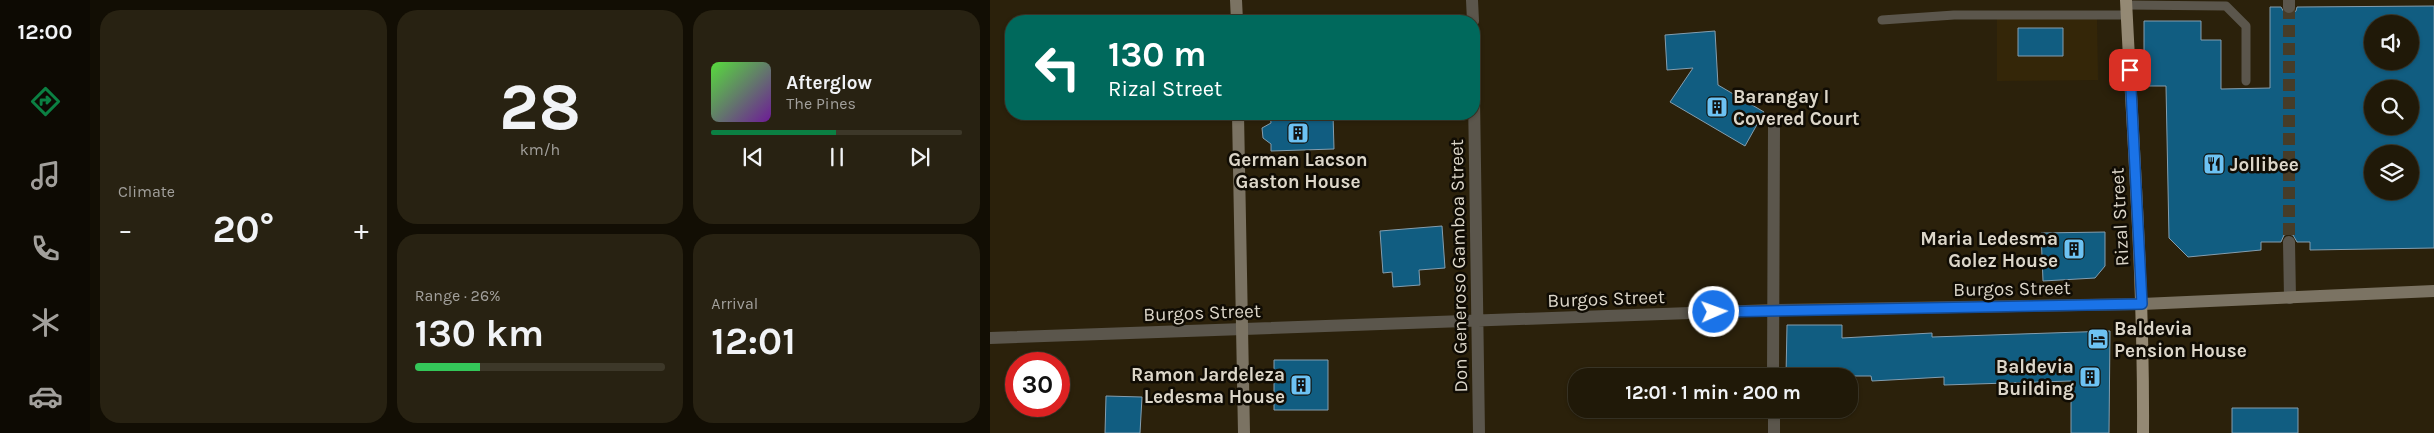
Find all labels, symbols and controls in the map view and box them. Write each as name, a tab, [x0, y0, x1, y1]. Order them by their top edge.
map controls	[2364, 15, 2419, 200]
button: sound	[2364, 15, 2419, 70]
text: 12:00	[18, 19, 72, 45]
text: 130 m	[1108, 34, 1206, 75]
icon: left	[1025, 35, 1090, 100]
pin	[2109, 49, 2151, 91]
icon: arrive	[2116, 56, 2144, 84]
text: 28	[499, 69, 581, 145]
text: Afterglow	[786, 72, 872, 94]
text: Rizal Street	[1108, 76, 1222, 102]
button: search	[2364, 80, 2419, 135]
icon: directions	[28, 84, 63, 119]
place label: Barangay I Covered Court	[1733, 86, 1859, 130]
text: The Pines	[786, 94, 856, 113]
building icon: Barangay I Covered Court	[1705, 95, 1729, 119]
building icon: German Lacson Gaston House	[1286, 121, 1310, 145]
street label: Don Generoso Gamboa Street	[1446, 139, 1472, 393]
text: km/h	[520, 140, 560, 159]
icon: previous	[739, 143, 767, 171]
icon: pause	[823, 143, 851, 171]
icon: next	[906, 143, 934, 171]
button: layers	[2364, 145, 2419, 200]
place label: German Lacson Gaston House	[1228, 149, 1368, 193]
restaurant icon: Jollibee	[2202, 152, 2226, 176]
place label: Jollibee	[2230, 154, 2299, 176]
icon: music	[28, 158, 63, 193]
street label: Rizal Street	[2106, 167, 2134, 267]
text: Climate	[118, 182, 175, 201]
text: 20°	[212, 207, 274, 252]
text: −	[118, 213, 133, 246]
text: +	[354, 213, 369, 246]
place label: Maria Ledesma Golez House	[1920, 228, 2058, 272]
icon: phone	[28, 231, 63, 266]
building icon: Maria Ledesma Golez House	[2062, 237, 2086, 261]
street label: Burgos Street	[1953, 277, 2071, 301]
position arrow	[1687, 285, 1739, 337]
text: Range · 26%	[415, 286, 501, 305]
street label: Burgos Street	[1547, 286, 1665, 312]
text: Arrival	[711, 294, 758, 313]
street label: Burgos Street	[1143, 300, 1261, 326]
icon: climate	[28, 305, 63, 340]
text: 130 km	[415, 311, 544, 356]
place label: Baldevia Pension House	[2114, 318, 2247, 362]
text: 12:01	[711, 319, 796, 364]
hotel icon: Baldevia Pension House	[2086, 327, 2110, 351]
speed limit sign: 30	[1005, 352, 1070, 417]
place label: Baldevia Building	[1996, 356, 2074, 400]
place label: Ramon Jardeleza Ledesma House	[1131, 364, 1285, 408]
building icon: Baldevia Building	[2078, 365, 2102, 389]
building icon: Ramon Jardeleza Ledesma House	[1289, 373, 1313, 397]
icon: car	[28, 379, 63, 414]
text: 12:01 · 1 min · 200 m	[1625, 382, 1801, 404]

